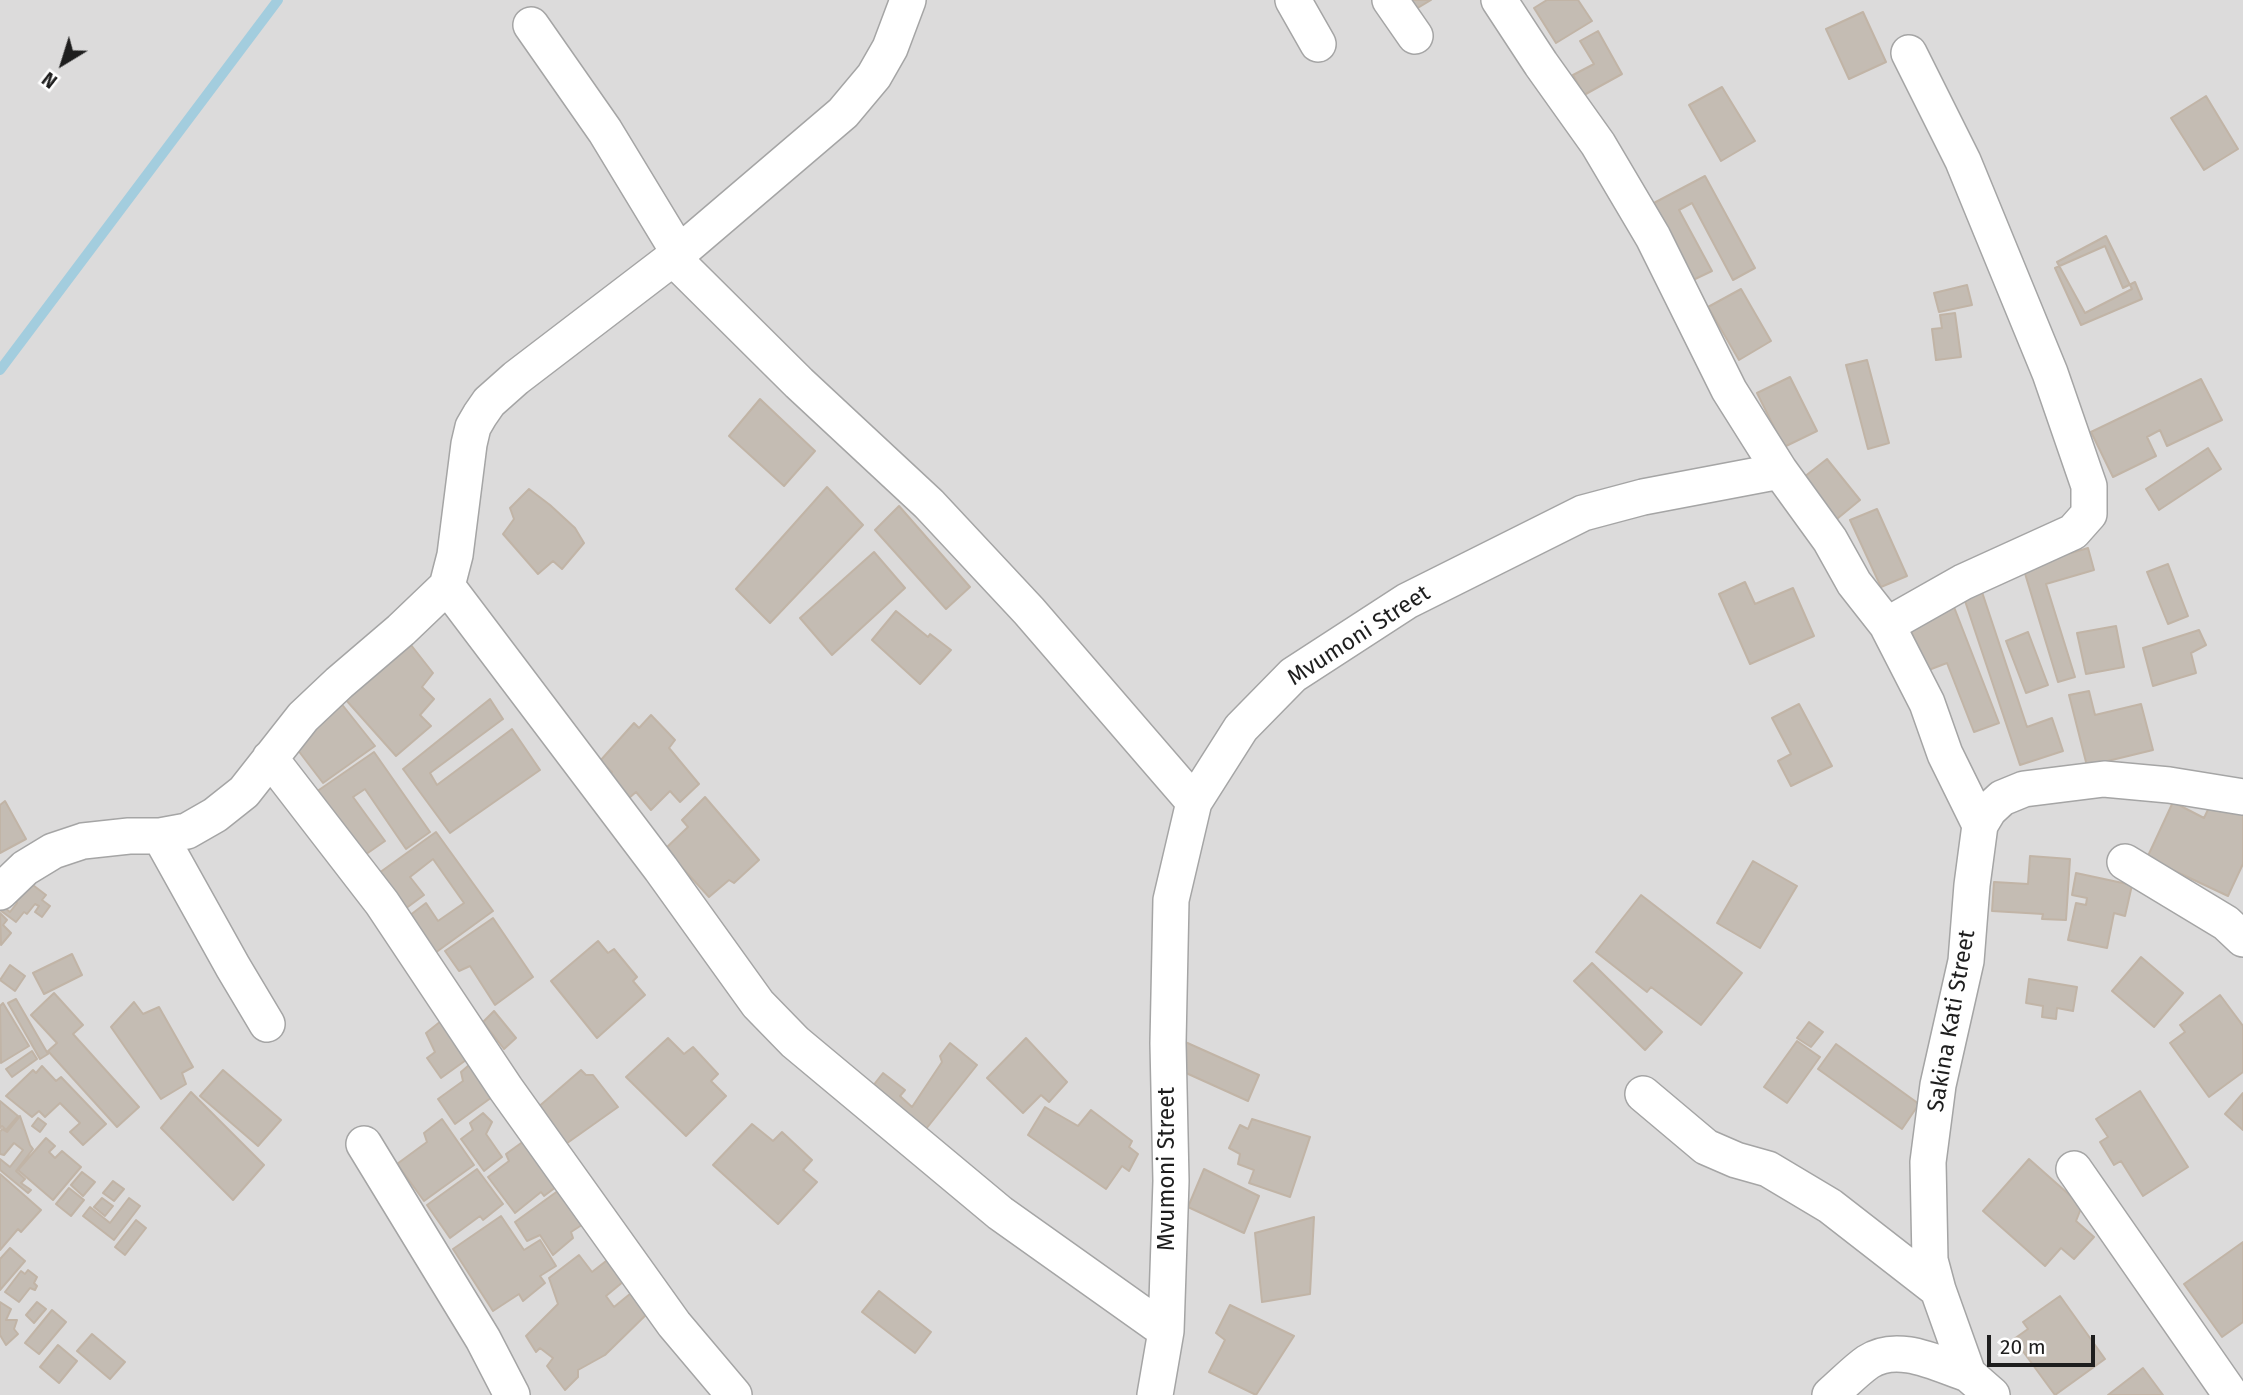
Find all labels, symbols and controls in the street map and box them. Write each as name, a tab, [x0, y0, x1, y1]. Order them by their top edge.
north arrow	[28, 28, 98, 98]
text: N	[38, 67, 62, 93]
street label: Mvumoni Street	[1283, 580, 1435, 692]
street label: Sakina Kati Street	[1922, 928, 1982, 1114]
street label: Mvumoni Street	[1154, 1087, 1182, 1251]
scale bar	[1991, 1322, 2100, 1366]
text: 20 m	[2000, 1334, 2046, 1360]

